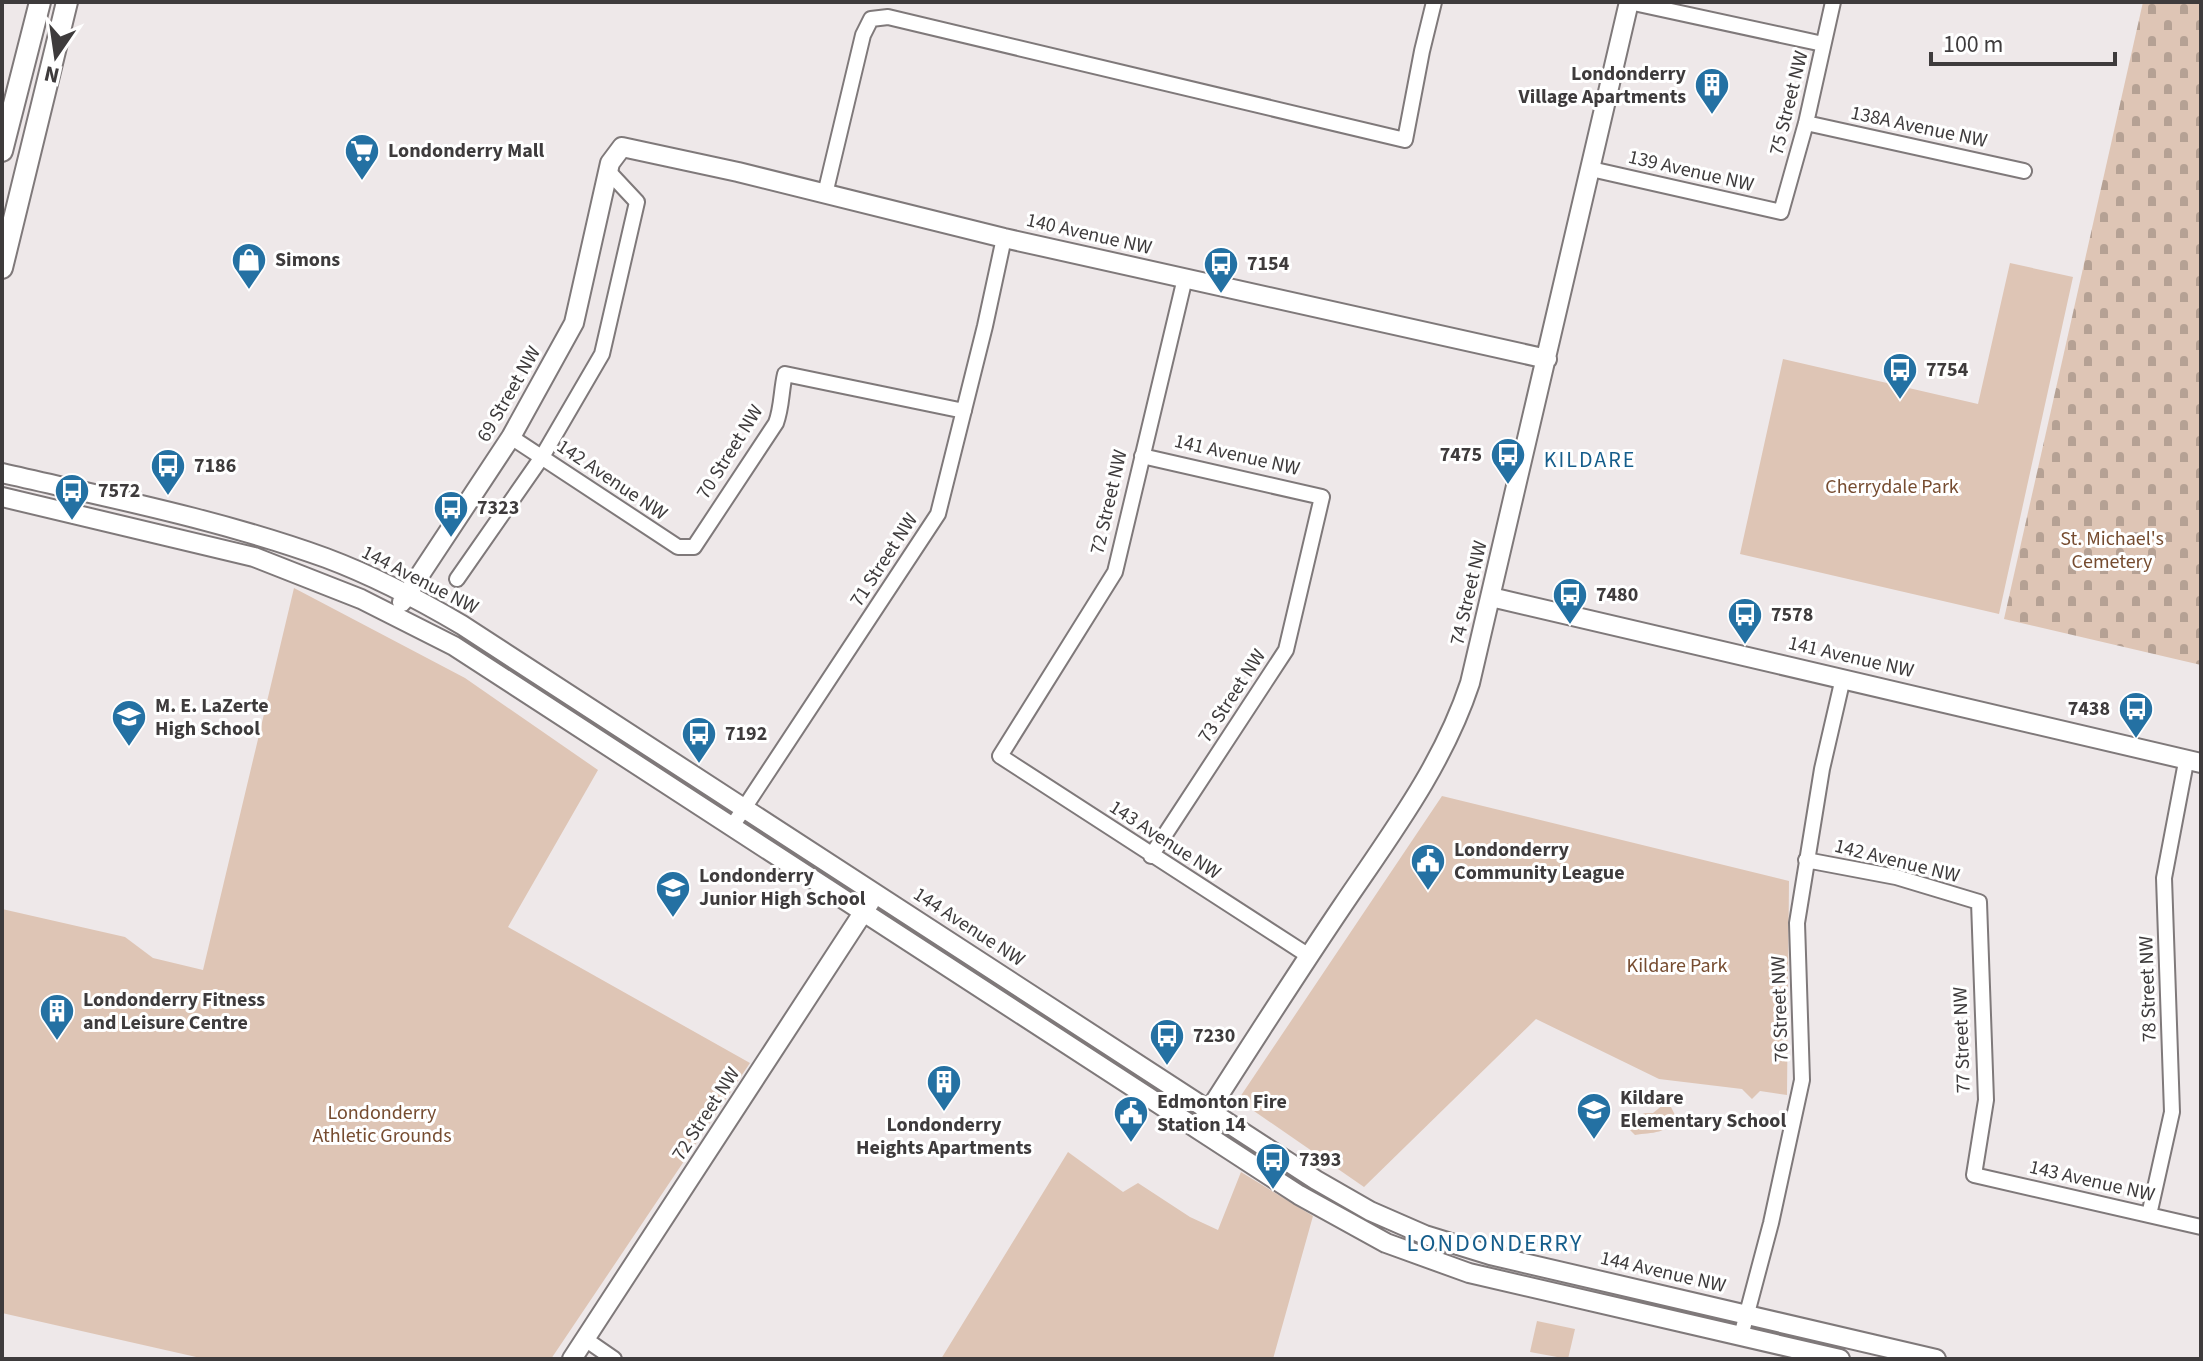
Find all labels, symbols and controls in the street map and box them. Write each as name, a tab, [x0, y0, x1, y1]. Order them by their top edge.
north arrow	[16, 16, 96, 96]
scale bar	[1931, 16, 2115, 66]
text: 100 m	[1943, 27, 2003, 62]
street label: 75 Street NW	[1763, 48, 1816, 158]
text: N	[41, 57, 62, 92]
place label: Londonderry Village Apartments	[1518, 60, 1687, 111]
building icon: Londonderry Village Apartments	[1693, 66, 1731, 116]
street label: 138A Avenue NW	[1848, 99, 1990, 155]
supermarket icon: Londonderry Mall	[343, 132, 381, 182]
place label: Londonderry Mall	[388, 137, 544, 165]
street label: 139 Avenue NW	[1625, 143, 1757, 199]
street label: 140 Avenue NW	[1023, 206, 1155, 262]
shop icon: Simons	[230, 241, 268, 291]
bus stop icon: 7154	[1202, 245, 1240, 295]
place label: Simons	[275, 246, 340, 274]
place label: 7154	[1247, 250, 1290, 278]
street label: 69 Street NW	[470, 341, 548, 447]
bus stop icon: 7754	[1881, 351, 1919, 401]
place label: 7754	[1926, 356, 1969, 384]
street label: 70 Street NW	[690, 399, 770, 505]
street label: 141 Avenue NW	[1171, 427, 1303, 483]
street label: 142 Avenue NW	[551, 433, 673, 528]
bus stop icon: 7475	[1489, 436, 1527, 486]
place label: 7475	[1440, 441, 1482, 469]
district label: KILDARE	[1544, 444, 1636, 476]
bus stop icon: 7186	[149, 447, 187, 497]
street label: 72 Street NW	[1083, 447, 1135, 557]
place label: 7186	[194, 452, 236, 480]
bus stop icon: 7572	[53, 472, 91, 522]
park label: Cherrydale Park	[1825, 473, 1959, 501]
place label: 7572	[98, 477, 140, 505]
bus stop icon: 7323	[432, 489, 470, 539]
place label: 7323	[477, 494, 519, 522]
street label: 71 Street NW	[843, 507, 925, 612]
park label: St. Michael's Cemetery	[2060, 525, 2164, 576]
street label: 144 Avenue NW	[357, 538, 484, 622]
street label: 74 Street NW	[1443, 538, 1495, 648]
bus stop icon: 7480	[1551, 576, 1589, 626]
place label: 7480	[1596, 581, 1638, 609]
bus stop icon: 7578	[1726, 596, 1764, 646]
place label: 7578	[1771, 601, 1813, 629]
street label: 141 Avenue NW	[1785, 629, 1917, 685]
street label: 73 Street NW	[1191, 643, 1273, 748]
bus stop icon: 7438	[2117, 690, 2155, 740]
place label: M. E. LaZerte High School	[155, 692, 269, 743]
place label: 7438	[2068, 695, 2110, 723]
school or university icon: M. E. LaZerte High School	[110, 698, 148, 748]
bus stop icon: 7192	[680, 715, 718, 765]
place label: 7192	[725, 720, 767, 748]
street label: 143 Avenue NW	[1104, 793, 1227, 887]
street label: 142 Avenue NW	[1831, 832, 1963, 890]
place label: Londonderry Community League	[1454, 836, 1625, 887]
public building icon: Londonderry Community League	[1409, 842, 1447, 892]
place label: Londonderry Junior High School	[699, 862, 866, 913]
school or university icon: Londonderry Junior High School	[654, 869, 692, 919]
street label: 144 Avenue NW	[908, 880, 1031, 974]
street label: 78 Street NW	[2132, 935, 2164, 1043]
park label: Kildare Park	[1627, 952, 1728, 980]
street label: 76 Street NW	[1764, 955, 1796, 1063]
place label: Londonderry Fitness and Leisure Centre	[83, 986, 265, 1037]
street label: 77 Street NW	[1946, 986, 1978, 1094]
building icon: Londonderry Fitness and Leisure Centre	[38, 992, 76, 1042]
bus stop icon: 7230	[1148, 1017, 1186, 1067]
place label: 7230	[1193, 1022, 1235, 1050]
street label: 72 Street NW	[665, 1061, 747, 1166]
building icon: Londonderry Heights Apartments	[925, 1063, 963, 1113]
place label: Kildare Elementary School	[1620, 1084, 1786, 1135]
place label: Edmonton Fire Station 14	[1157, 1088, 1287, 1139]
school or university icon: Kildare Elementary School	[1575, 1091, 1613, 1141]
public building icon: Edmonton Fire Station 14	[1112, 1094, 1150, 1144]
park label: Londonderry Athletic Grounds	[312, 1099, 452, 1150]
place label: Londonderry Heights Apartments	[856, 1111, 1032, 1162]
bus stop icon: 7393	[1254, 1141, 1292, 1191]
place label: 7393	[1299, 1146, 1341, 1174]
street label: 143 Avenue NW	[2026, 1153, 2158, 1209]
district label: LONDONDERRY	[1407, 1226, 1583, 1261]
street label: 144 Avenue NW	[1597, 1244, 1729, 1300]

